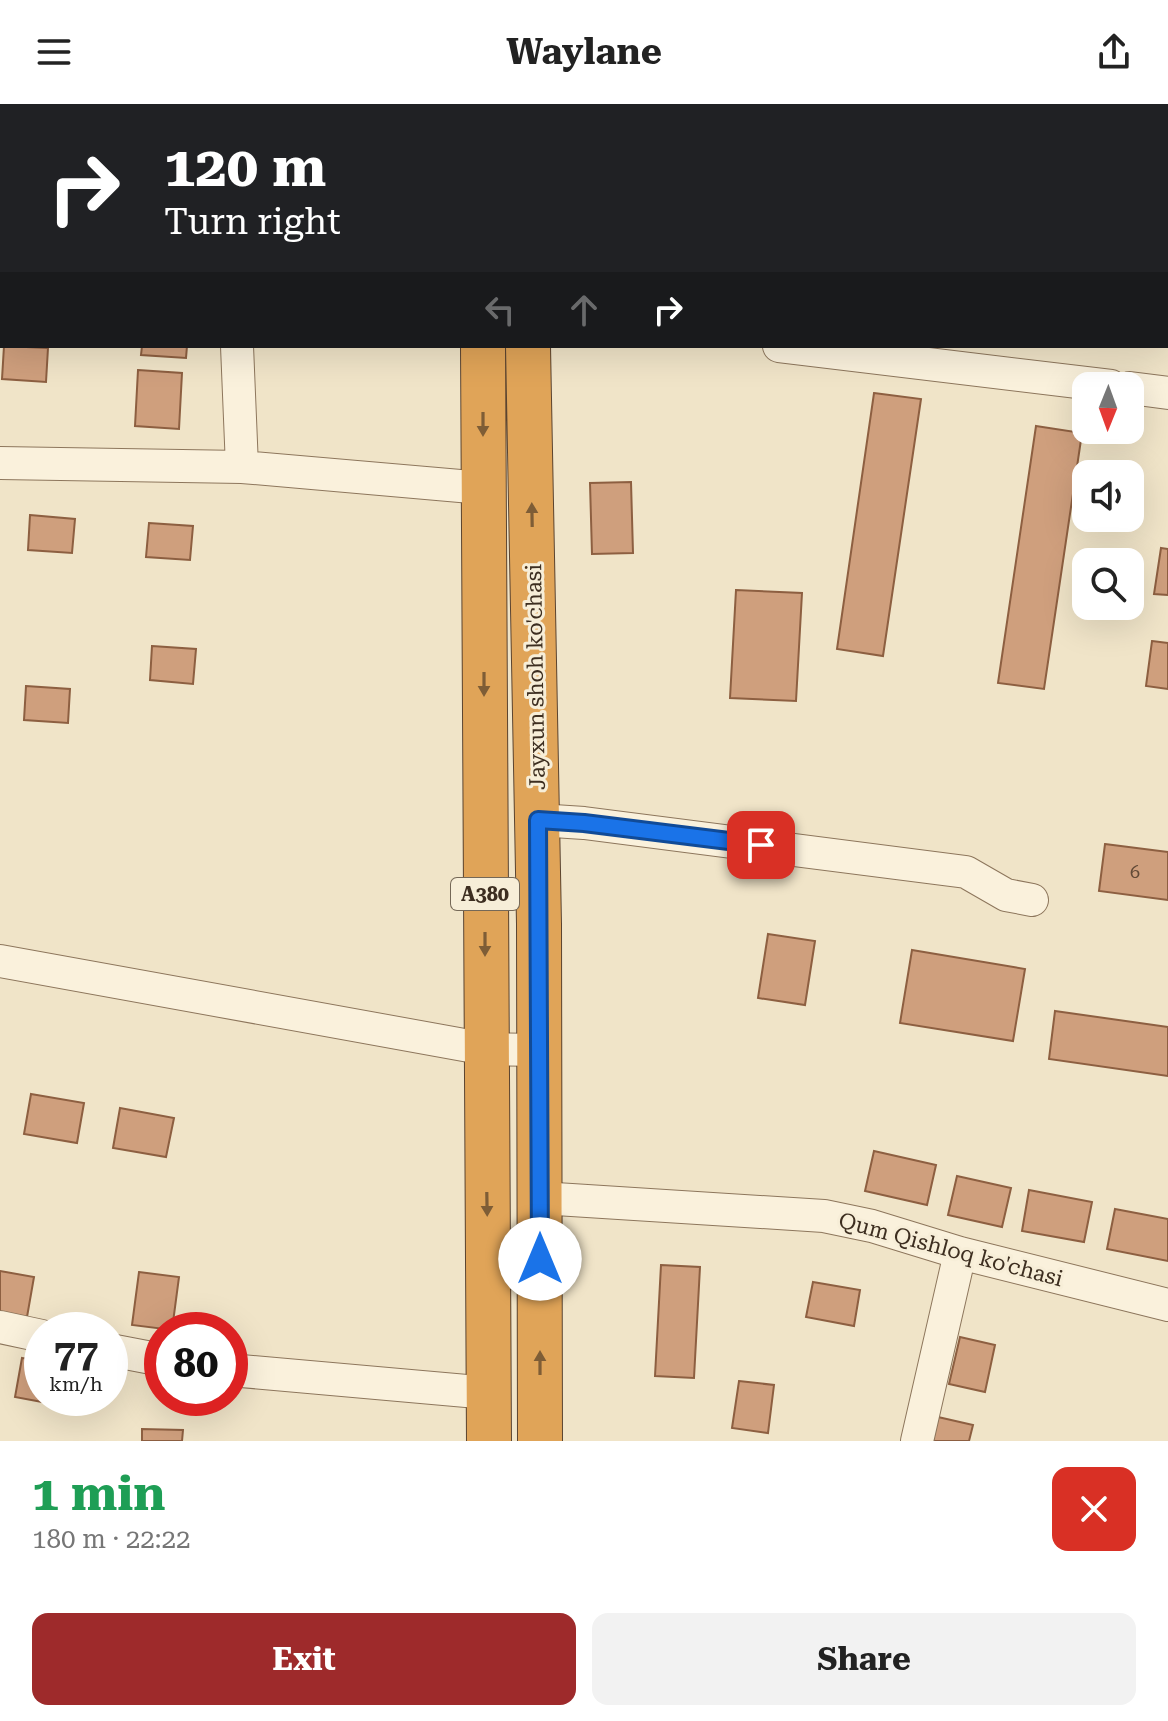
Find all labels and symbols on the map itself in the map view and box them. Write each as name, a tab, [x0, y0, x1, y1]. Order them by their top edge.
north arrow	[1072, 372, 1144, 444]
one-way arrow	[477, 412, 489, 437]
one-way arrow	[525, 502, 538, 527]
street label: Jayxun shoh ko'chasi	[521, 564, 550, 790]
one-way arrow	[478, 672, 490, 697]
pin	[727, 811, 795, 879]
house number: 6	[1130, 861, 1140, 882]
road number: A380	[451, 878, 519, 910]
one-way arrow	[479, 932, 491, 957]
one-way arrow	[481, 1192, 493, 1217]
street label: Qum Qishloq ko'chasi	[836, 1208, 1066, 1291]
position arrow	[498, 1217, 582, 1301]
speed limit sign: 80	[144, 1312, 248, 1416]
one-way arrow	[534, 1350, 546, 1375]

